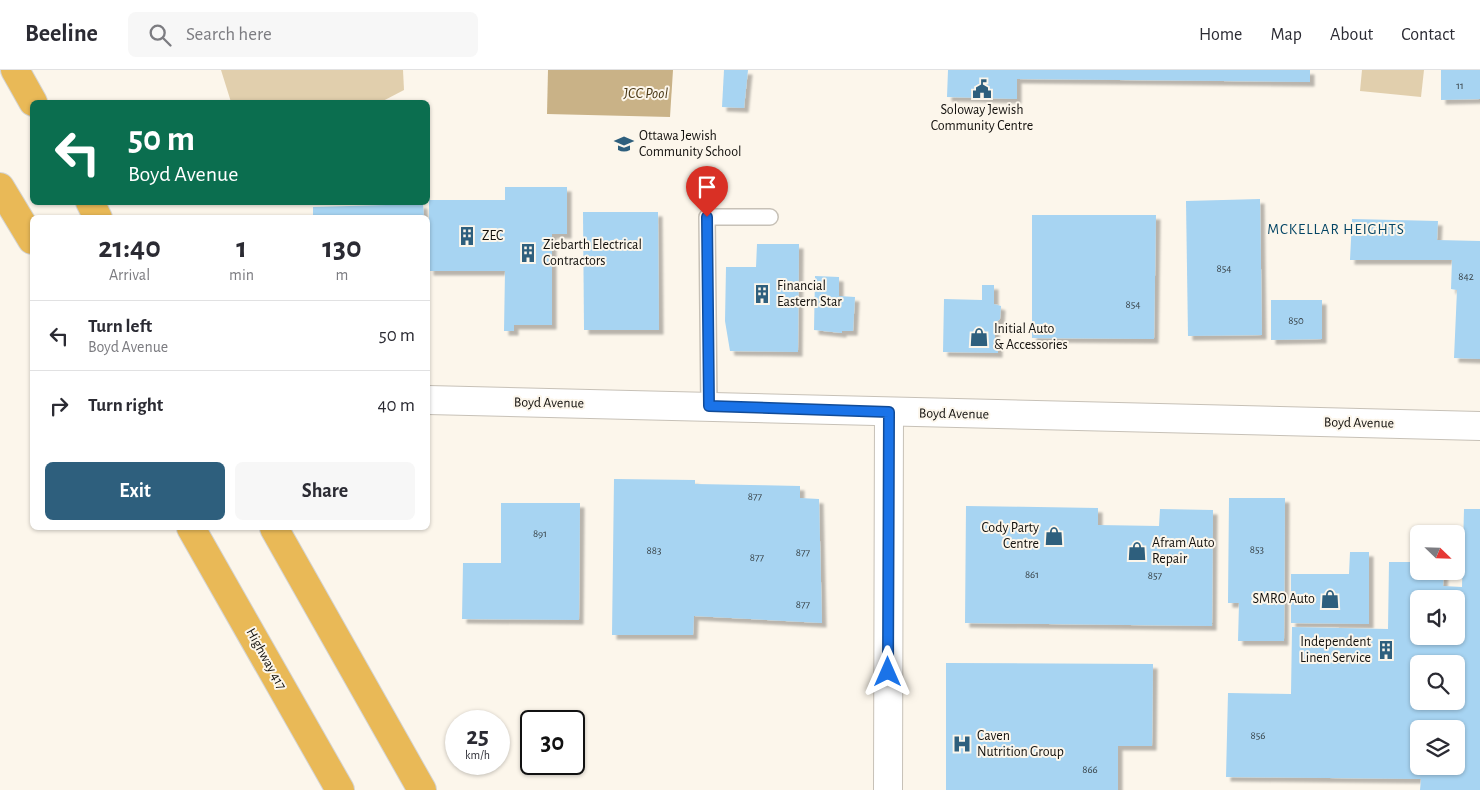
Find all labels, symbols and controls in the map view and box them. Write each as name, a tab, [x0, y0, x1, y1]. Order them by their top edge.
search box	[128, 12, 478, 57]
icon: search	[146, 21, 174, 49]
text: Beeline	[25, 22, 98, 46]
text: Search here	[186, 25, 272, 44]
text: Home	[1199, 26, 1242, 44]
text: Map	[1270, 26, 1302, 44]
text: About	[1330, 26, 1373, 44]
text: Contact	[1401, 26, 1455, 44]
public building icon: Soloway Jewish Community Centre	[971, 78, 993, 100]
house number: 11	[1456, 80, 1464, 91]
water label: JCC Pool	[623, 86, 668, 101]
place label: Soloway Jewish Community Centre	[931, 103, 1033, 133]
icon: left	[45, 120, 110, 185]
text: 50 m	[128, 122, 195, 157]
place label: Ottawa Jewish Community School	[639, 129, 742, 159]
school or university icon: Ottawa Jewish Community School	[613, 133, 635, 155]
text: Boyd Avenue	[128, 163, 238, 185]
pin	[686, 166, 728, 217]
icon: arrive	[693, 173, 721, 201]
district label: MCKELLAR HEIGHTS	[1267, 222, 1405, 237]
building icon: ZEC	[456, 225, 478, 247]
place label: ZEC	[482, 229, 503, 243]
text: 21:40	[98, 233, 161, 263]
text: 1	[236, 233, 247, 263]
text: 130	[322, 233, 362, 263]
place label: Ziebarth Electrical Contractors	[543, 238, 642, 268]
building icon: Ziebarth Electrical Contractors	[517, 242, 539, 264]
house number: 854	[1216, 263, 1232, 274]
text: Arrival	[109, 267, 150, 283]
text: min	[229, 267, 254, 283]
text: m	[336, 267, 348, 283]
house number: 842	[1458, 271, 1474, 282]
place label: Financial Eastern Star	[777, 279, 842, 309]
building icon: Financial Eastern Star	[751, 283, 773, 305]
house number: 854	[1125, 299, 1141, 310]
house number: 850	[1288, 315, 1304, 326]
text: Turn left	[88, 317, 152, 336]
icon: left	[45, 322, 73, 350]
place label: Initial Auto & Accessories	[994, 322, 1068, 352]
text: 50 m	[379, 326, 415, 345]
shop icon: Initial Auto & Accessories	[968, 326, 990, 348]
text: Boyd Avenue	[88, 339, 168, 355]
icon: right	[45, 392, 73, 420]
street label: Boyd Avenue	[514, 395, 584, 411]
text: Turn right	[88, 396, 163, 415]
text: 40 m	[377, 396, 415, 415]
street label: Boyd Avenue	[919, 406, 989, 422]
street label: Boyd Avenue	[1324, 415, 1394, 431]
button: Exit	[45, 462, 225, 520]
button: Share	[235, 462, 415, 520]
house number: 877	[748, 491, 763, 502]
place label: Cody Party Centre	[981, 521, 1039, 551]
shop icon: Cody Party Centre	[1043, 525, 1065, 547]
north arrow	[1410, 525, 1465, 580]
map controls	[1410, 525, 1465, 775]
house number: 891	[533, 528, 547, 539]
place label: Afram Auto Repair	[1152, 536, 1215, 566]
shop icon: Afram Auto Repair	[1126, 540, 1148, 562]
house number: 853	[1250, 544, 1265, 555]
house number: 883	[647, 545, 662, 556]
house number: 877	[796, 547, 811, 558]
house number: 877	[750, 552, 765, 563]
house number: 861	[1025, 569, 1039, 580]
house number: 857	[1148, 570, 1163, 581]
shop icon: SMRO Auto	[1319, 588, 1341, 610]
button: sound	[1410, 590, 1465, 645]
place label: SMRO Auto	[1252, 592, 1315, 606]
house number: 877	[796, 599, 811, 610]
street label: Highway 417	[243, 626, 289, 692]
place label: Independent Linen Service	[1300, 635, 1372, 665]
building icon: Independent Linen Service	[1375, 639, 1397, 661]
position arrow	[861, 645, 913, 697]
button: search	[1410, 655, 1465, 710]
speed limit sign: 30	[520, 710, 585, 775]
button: layers	[1410, 720, 1465, 775]
text: 25	[466, 724, 489, 749]
place label: Caven Nutrition Group	[977, 729, 1064, 759]
house number: 856	[1251, 730, 1265, 741]
hospital icon: Caven Nutrition Group	[951, 733, 973, 755]
text: km/h	[465, 749, 490, 761]
house number: 866	[1082, 764, 1098, 775]

